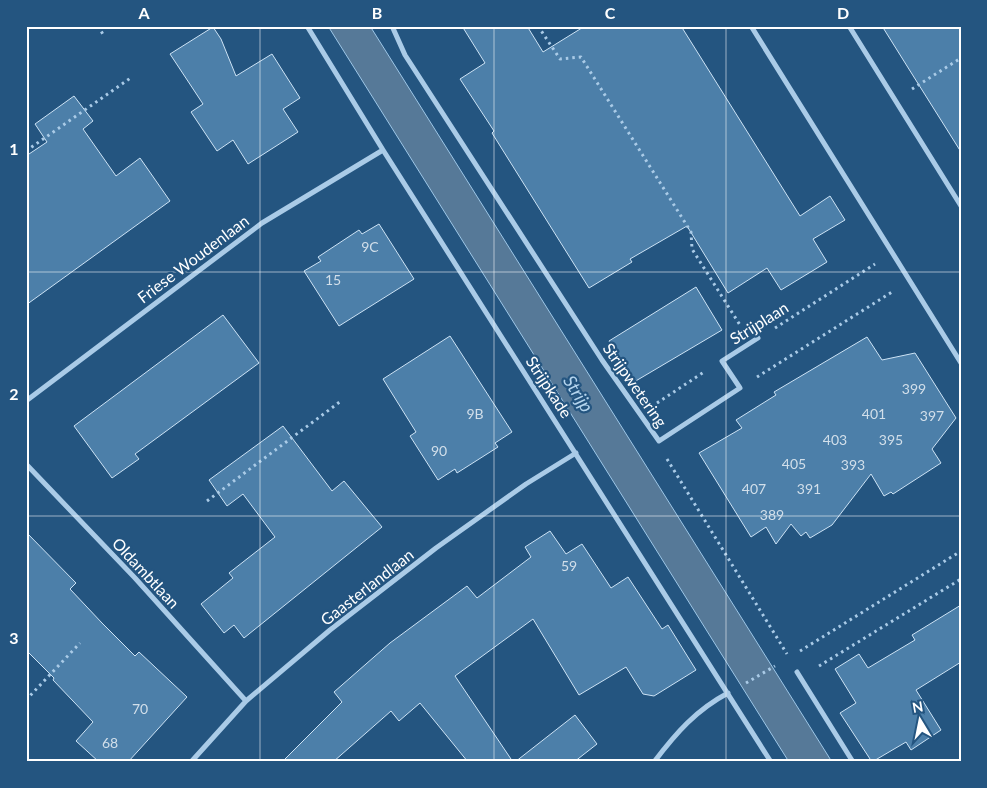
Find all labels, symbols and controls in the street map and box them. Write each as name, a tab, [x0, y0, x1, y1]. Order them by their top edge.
text: A	[137, 3, 150, 22]
text: B	[372, 3, 382, 22]
text: C	[605, 3, 616, 22]
text: D	[837, 3, 849, 22]
text: 1	[9, 139, 19, 158]
street label: Friese Woudenlaan	[133, 211, 252, 307]
house number: 9C	[361, 238, 379, 255]
house number: 15	[325, 271, 341, 288]
street label: Strijplaan	[726, 297, 791, 348]
street label: Strijpwetering	[599, 339, 671, 430]
street label: Strijpkade	[522, 352, 576, 421]
water label: Strijp	[559, 371, 599, 416]
house number: 399	[902, 380, 926, 397]
text: 2	[9, 384, 19, 403]
house number: 9B	[466, 405, 484, 422]
house number: 401	[862, 405, 886, 422]
house number: 397	[920, 407, 944, 424]
house number: 403	[823, 431, 847, 448]
house number: 395	[879, 431, 903, 448]
house number: 90	[431, 442, 447, 459]
house number: 405	[782, 455, 806, 472]
house number: 393	[841, 456, 865, 473]
house number: 407	[742, 480, 766, 497]
house number: 391	[797, 480, 821, 497]
house number: 389	[760, 506, 784, 523]
street label: Oldambtlaan	[109, 533, 184, 612]
street label: Gaasterlandlaan	[316, 544, 417, 629]
house number: 59	[561, 557, 577, 574]
text: 3	[9, 628, 19, 647]
north arrow	[894, 696, 944, 746]
text: N	[911, 697, 924, 716]
house number: 70	[132, 700, 148, 717]
house number: 68	[102, 734, 118, 751]

